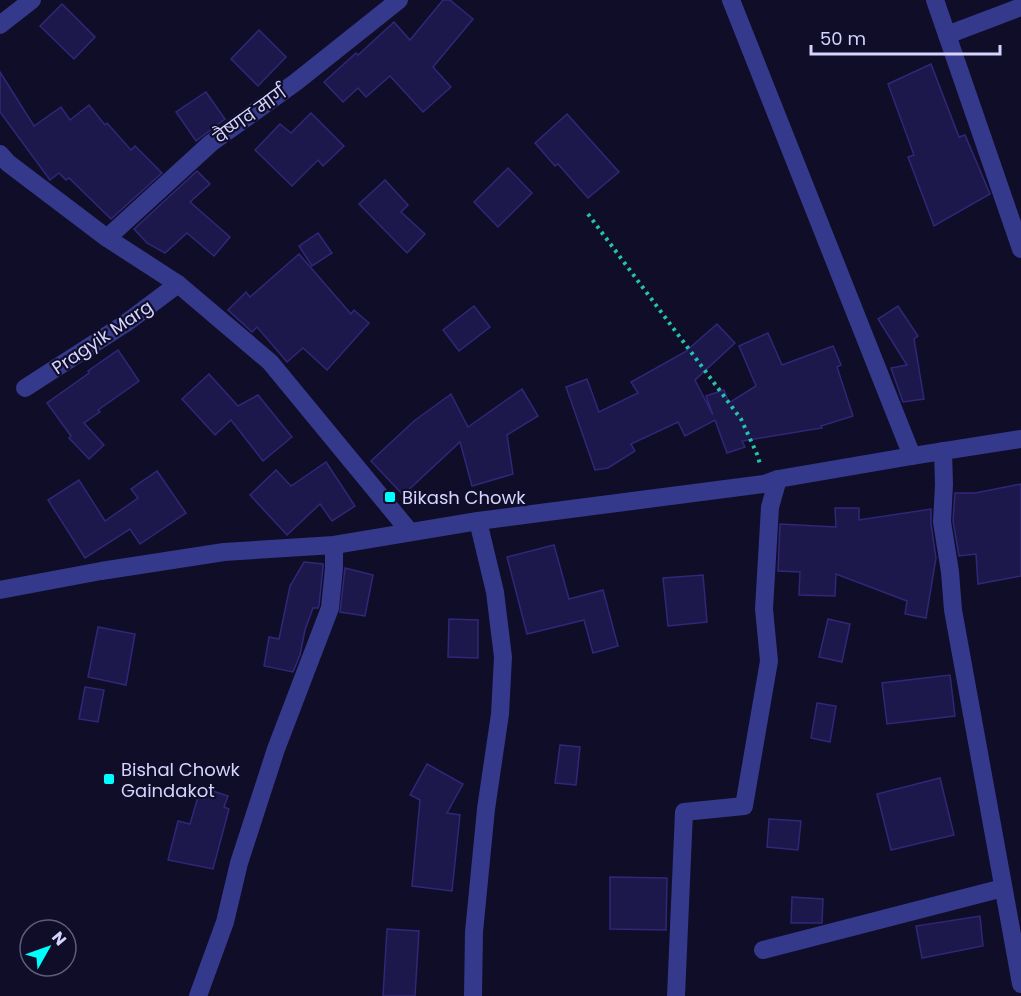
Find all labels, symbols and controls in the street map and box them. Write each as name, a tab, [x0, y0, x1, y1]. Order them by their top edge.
scale bar	[811, 18, 1000, 56]
text: 50 m	[820, 26, 866, 51]
street label: वैष्णव मार्ग	[208, 79, 294, 150]
street label: Pragyik Marg	[47, 294, 157, 380]
place label: Bikash Chowk	[402, 485, 526, 510]
marker: Bikash Chowk	[383, 490, 397, 504]
place label: Bishal Chowk Gaindakot	[121, 757, 240, 803]
marker: Bishal Chowk Gaindakot	[102, 772, 116, 786]
north arrow	[18, 918, 78, 978]
text: N	[46, 927, 72, 951]

